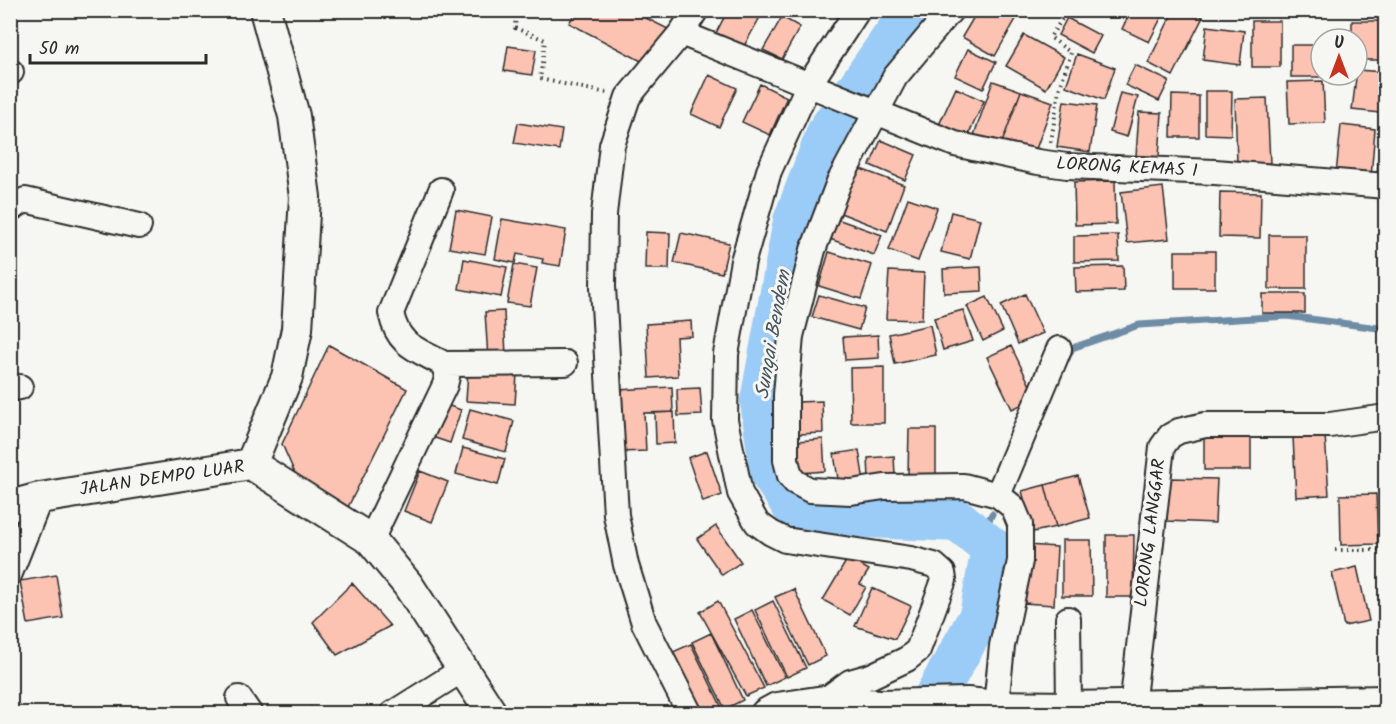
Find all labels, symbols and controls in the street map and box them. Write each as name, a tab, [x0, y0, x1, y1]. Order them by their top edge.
scale bar	[30, 27, 206, 65]
north arrow	[1309, 27, 1369, 87]
text: U	[1334, 31, 1344, 56]
text: 50 m	[39, 35, 79, 64]
street label: LORONG KEMAS 1	[1056, 150, 1198, 186]
water label: Sungai Bendem	[747, 266, 801, 402]
street label: JALAN DEMPO LUAR	[78, 453, 246, 505]
street label: LORONG LANGGAR	[1128, 457, 1174, 609]

